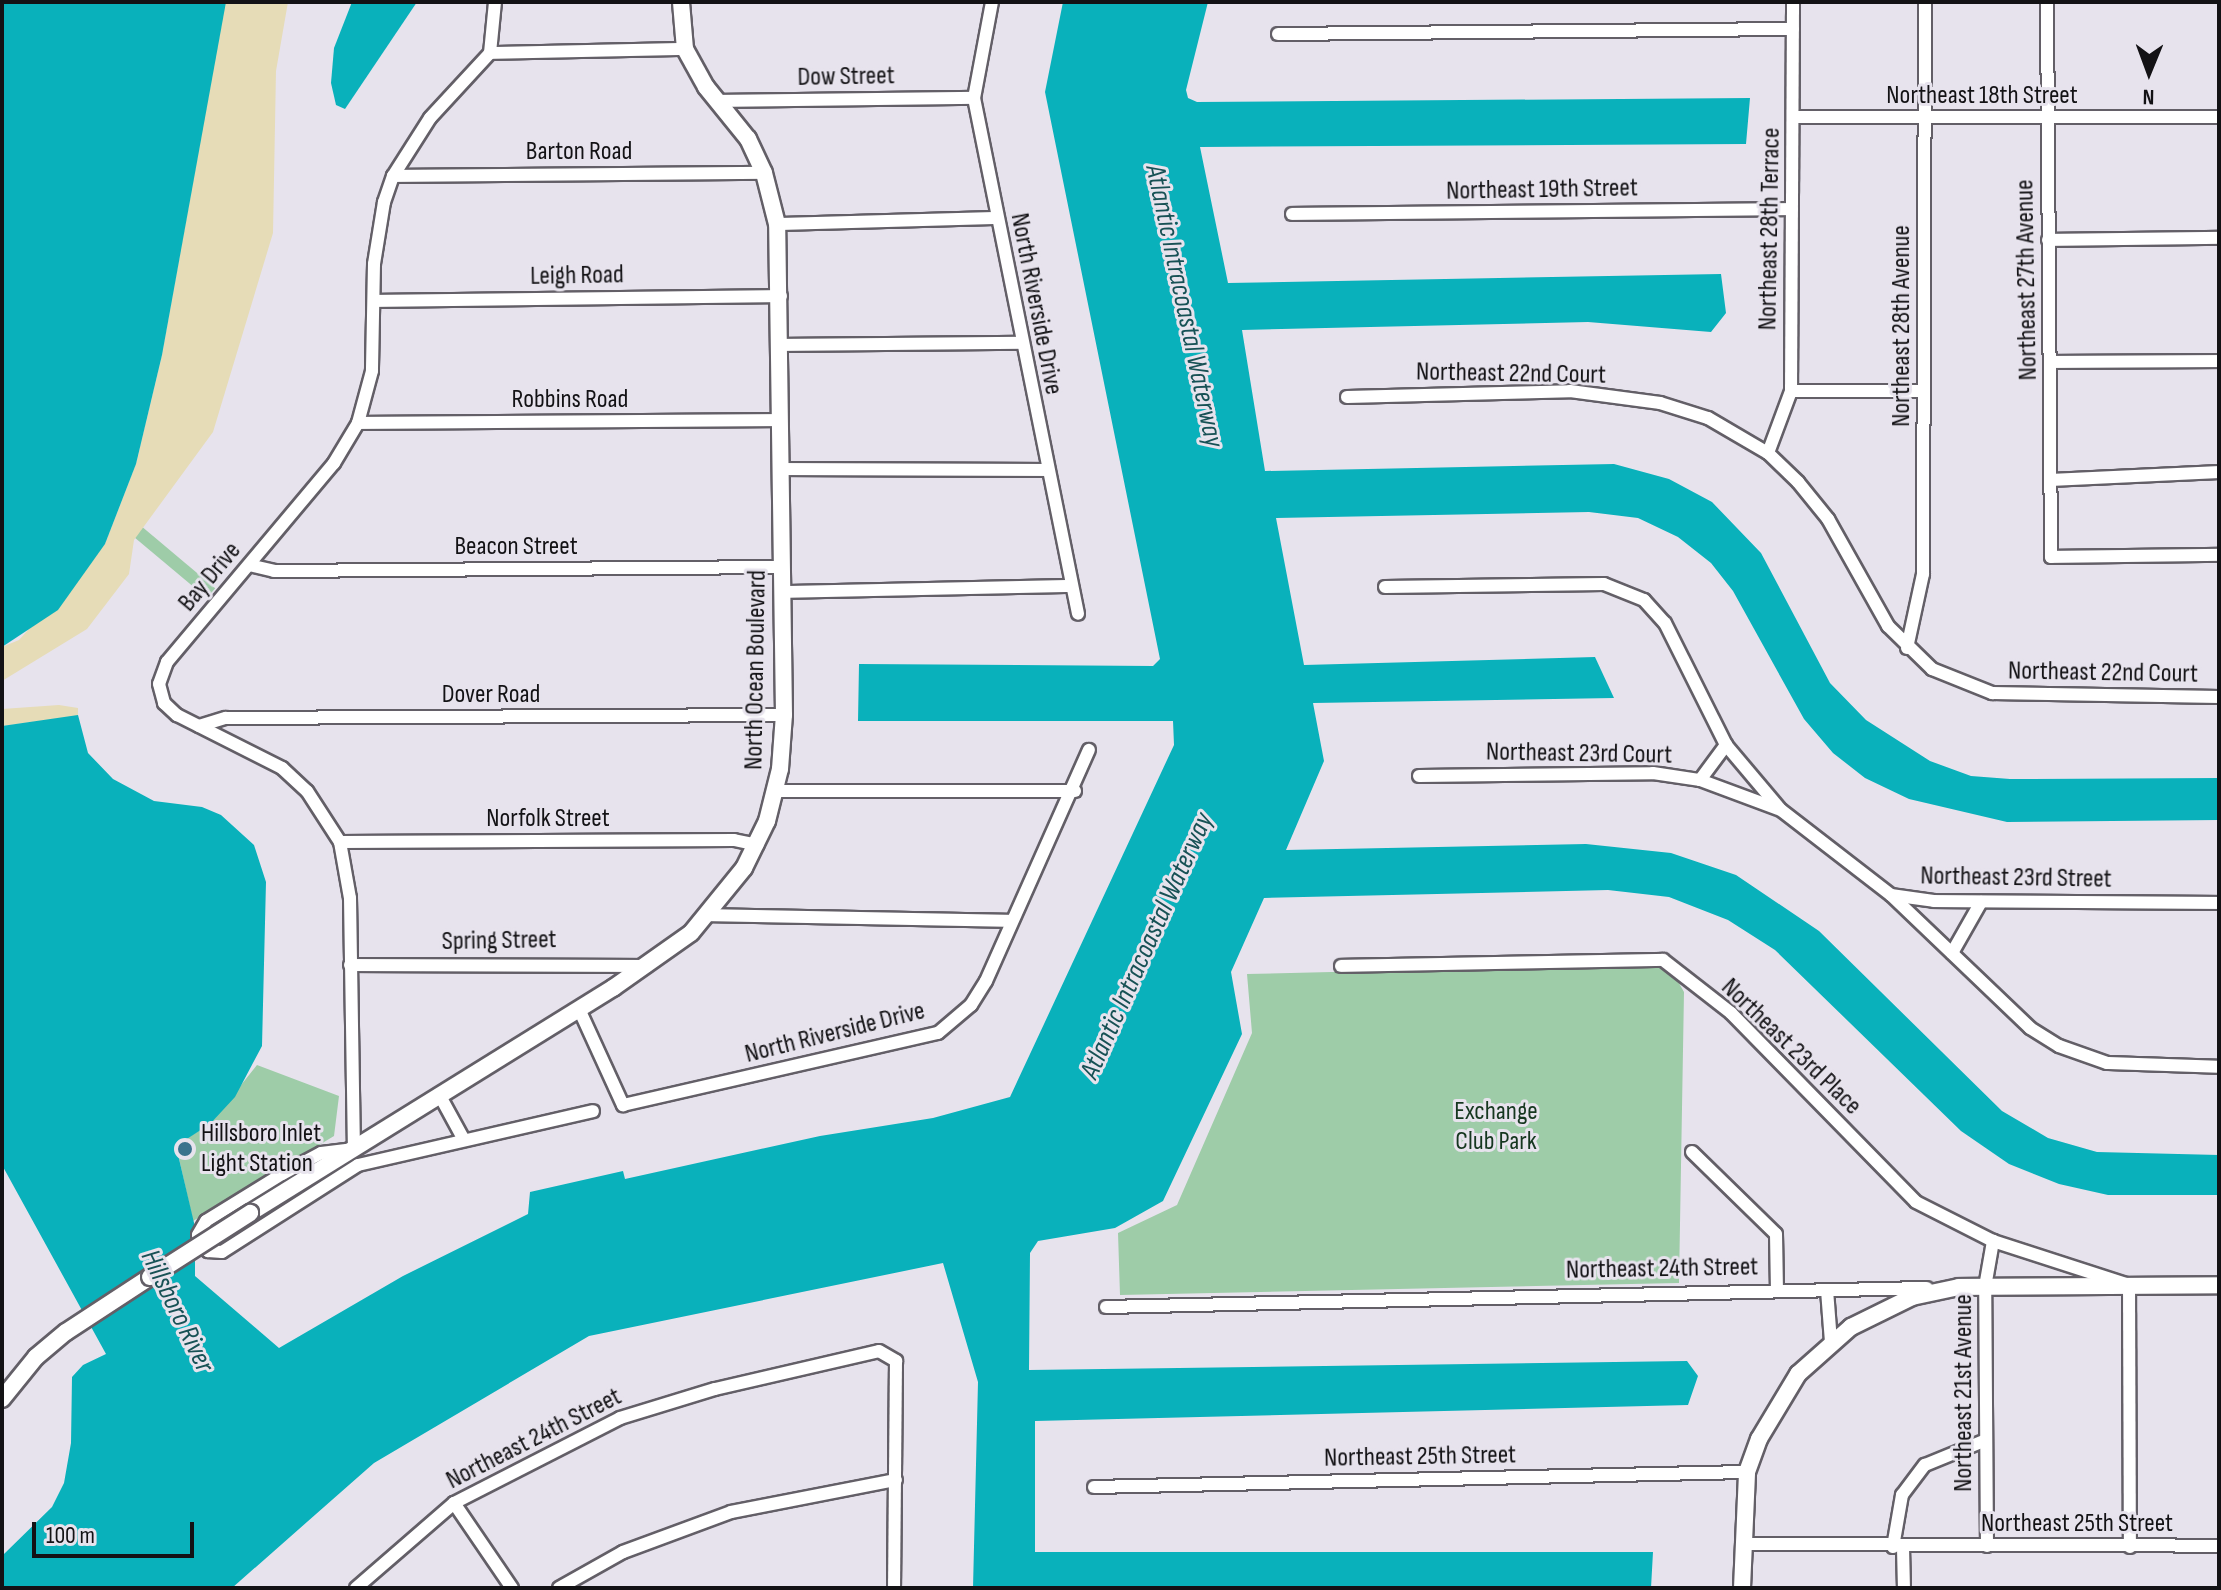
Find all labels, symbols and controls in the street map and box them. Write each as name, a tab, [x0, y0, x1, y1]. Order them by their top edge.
north arrow	[2109, 32, 2189, 112]
street label: Dow Street	[797, 61, 895, 93]
street label: Northeast 18th Street	[1886, 80, 2078, 112]
text: N	[2142, 83, 2155, 110]
street label: Northeast 28th Terrace	[1753, 127, 1787, 331]
street label: Barton Road	[526, 136, 632, 168]
water label: Atlantic Intracoastal Waterway	[1138, 162, 1230, 450]
street label: Northeast 19th Street	[1446, 173, 1638, 207]
street label: Northeast 27th Avenue	[2010, 179, 2044, 381]
street label: North Riverside Drive	[1003, 211, 1069, 397]
street label: Northeast 28th Avenue	[1886, 225, 1918, 427]
street label: Leigh Road	[530, 260, 624, 292]
street label: Northeast 22nd Court	[1416, 357, 1606, 391]
street label: Robbins Road	[512, 384, 628, 416]
street label: Beacon Street	[454, 531, 578, 563]
street label: Bay Drive	[172, 536, 248, 618]
street label: North Ocean Boulevard	[739, 570, 773, 770]
street label: Northeast 22nd Court	[2008, 656, 2198, 690]
street label: Dover Road	[442, 679, 540, 711]
street label: Northeast 23rd Court	[1486, 737, 1672, 771]
street label: Norfolk Street	[486, 803, 610, 835]
water label: Atlantic Intracoastal Waterway	[1073, 808, 1221, 1084]
street label: Northeast 23rd Street	[1920, 861, 2112, 895]
street label: Spring Street	[441, 924, 557, 958]
street label: Northeast 23rd Place	[1714, 972, 1868, 1122]
street label: North Riverside Drive	[742, 996, 928, 1070]
park label: Exchange Club Park	[1454, 1096, 1538, 1158]
place label: Hillsboro Inlet Light Station	[201, 1118, 321, 1180]
marker: Hillsboro Inlet Light Station	[176, 1140, 194, 1158]
water label: Hillsboro River	[133, 1244, 221, 1378]
street label: Northeast 24th Street	[1566, 1252, 1758, 1286]
street label: Northeast 21st Avenue	[1948, 1294, 1980, 1492]
street label: Northeast 24th Street	[441, 1381, 627, 1497]
street label: Northeast 25th Street	[1324, 1440, 1516, 1474]
scale bar	[36, 1506, 198, 1556]
street label: Northeast 25th Street	[1981, 1508, 2173, 1540]
text: 100 m	[46, 1521, 95, 1550]

